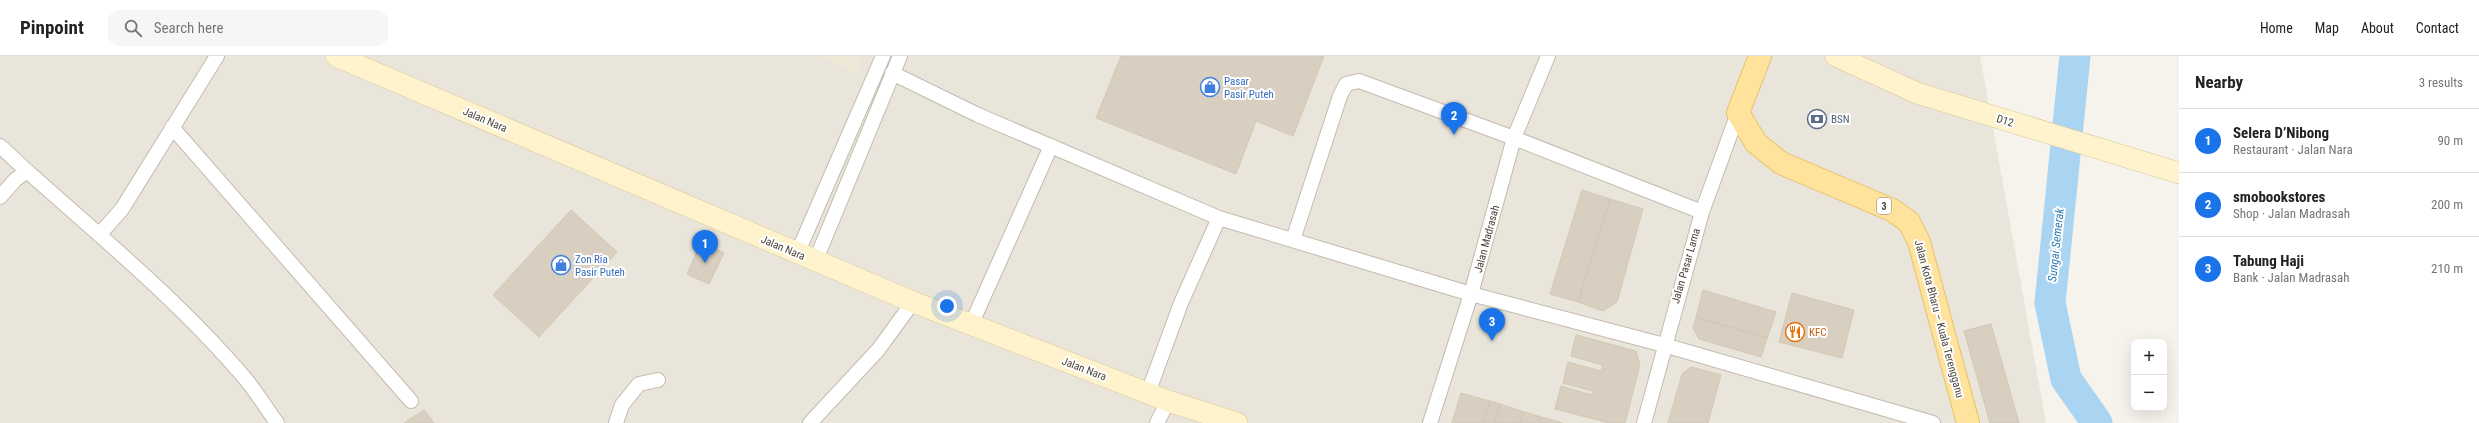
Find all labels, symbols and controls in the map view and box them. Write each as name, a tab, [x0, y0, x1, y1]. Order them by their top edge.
search box	[108, 10, 388, 46]
text: Pinpoint	[20, 16, 84, 39]
icon: search	[122, 17, 144, 39]
text: Search here	[154, 19, 224, 37]
text: Home	[2260, 20, 2293, 36]
text: Map	[2315, 20, 2339, 36]
text: About	[2361, 20, 2394, 36]
text: Contact	[2416, 20, 2459, 36]
text: Nearby	[2195, 72, 2243, 92]
place label: Pasar Pasir Puteh	[1224, 75, 1274, 101]
text: 3 results	[2419, 75, 2463, 90]
shop icon: Pasar Pasir Puteh	[1199, 76, 1221, 98]
pin: 2	[1441, 102, 1467, 135]
street label: Jalan Nara	[461, 105, 509, 135]
bank icon: BSN	[1806, 108, 1828, 130]
street label: D12	[1995, 112, 2015, 130]
place label: BSN	[1831, 113, 1850, 126]
text: Selera D’Nibong	[2233, 124, 2329, 142]
text: 1	[2205, 133, 2211, 148]
text: 90 m	[2437, 133, 2463, 148]
text: Restaurant · Jalan Nara	[2233, 142, 2353, 157]
text: smobookstores	[2233, 188, 2325, 206]
text: 2	[2205, 197, 2211, 212]
text: 200 m	[2431, 197, 2463, 212]
road number: 3	[1877, 198, 1891, 214]
street label: Jalan Madrasah	[1472, 204, 1502, 274]
text: Shop · Jalan Madrasah	[2233, 206, 2350, 221]
water label: Sungai Semerak	[2045, 207, 2067, 282]
street label: Jalan Pasar Lama	[1669, 227, 1703, 305]
pin: 1	[692, 230, 718, 263]
street label: Jalan Nara	[759, 233, 807, 263]
street label: Jalan Kota Bharu – Kuala Terengganu	[1912, 239, 1966, 399]
text: Tabung Haji	[2233, 252, 2304, 270]
place label: Zon Ria Pasir Puteh	[575, 253, 625, 279]
shop icon: Zon Ria Pasir Puteh	[550, 254, 572, 276]
text: 3	[2205, 261, 2211, 276]
text: 210 m	[2431, 261, 2463, 276]
text: Bank · Jalan Madrasah	[2233, 270, 2349, 285]
your location	[937, 296, 957, 316]
pin: 3	[1479, 308, 1505, 341]
restaurant icon: KFC	[1784, 321, 1806, 343]
place label: KFC	[1809, 326, 1827, 339]
map controls	[2131, 339, 2167, 411]
button: +	[2131, 339, 2167, 375]
street label: Jalan Nara	[1060, 355, 1108, 383]
button: −	[2131, 375, 2167, 411]

